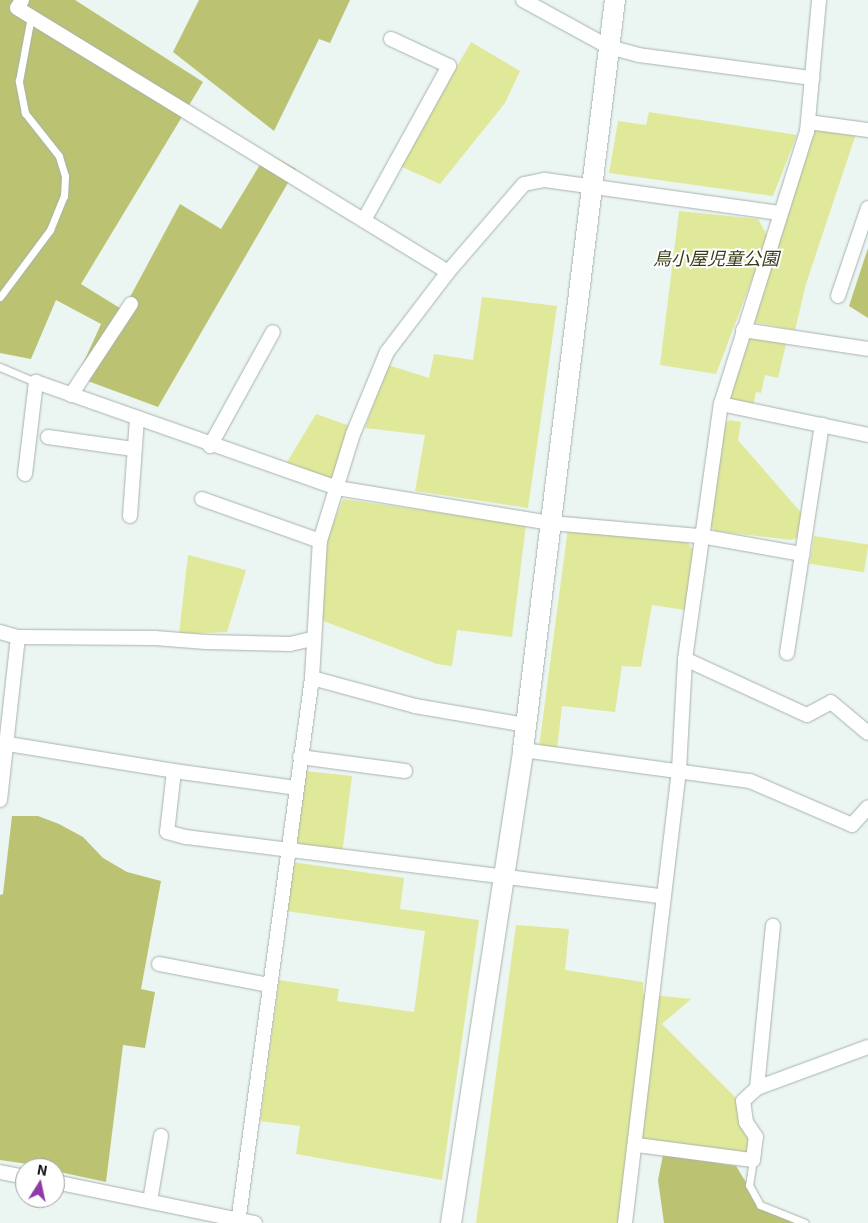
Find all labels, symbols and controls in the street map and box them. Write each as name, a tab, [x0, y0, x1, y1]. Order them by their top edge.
park label: 鳥小屋児童公園	[653, 246, 779, 268]
north arrow	[15, 1158, 65, 1208]
text: N	[36, 1158, 49, 1180]

